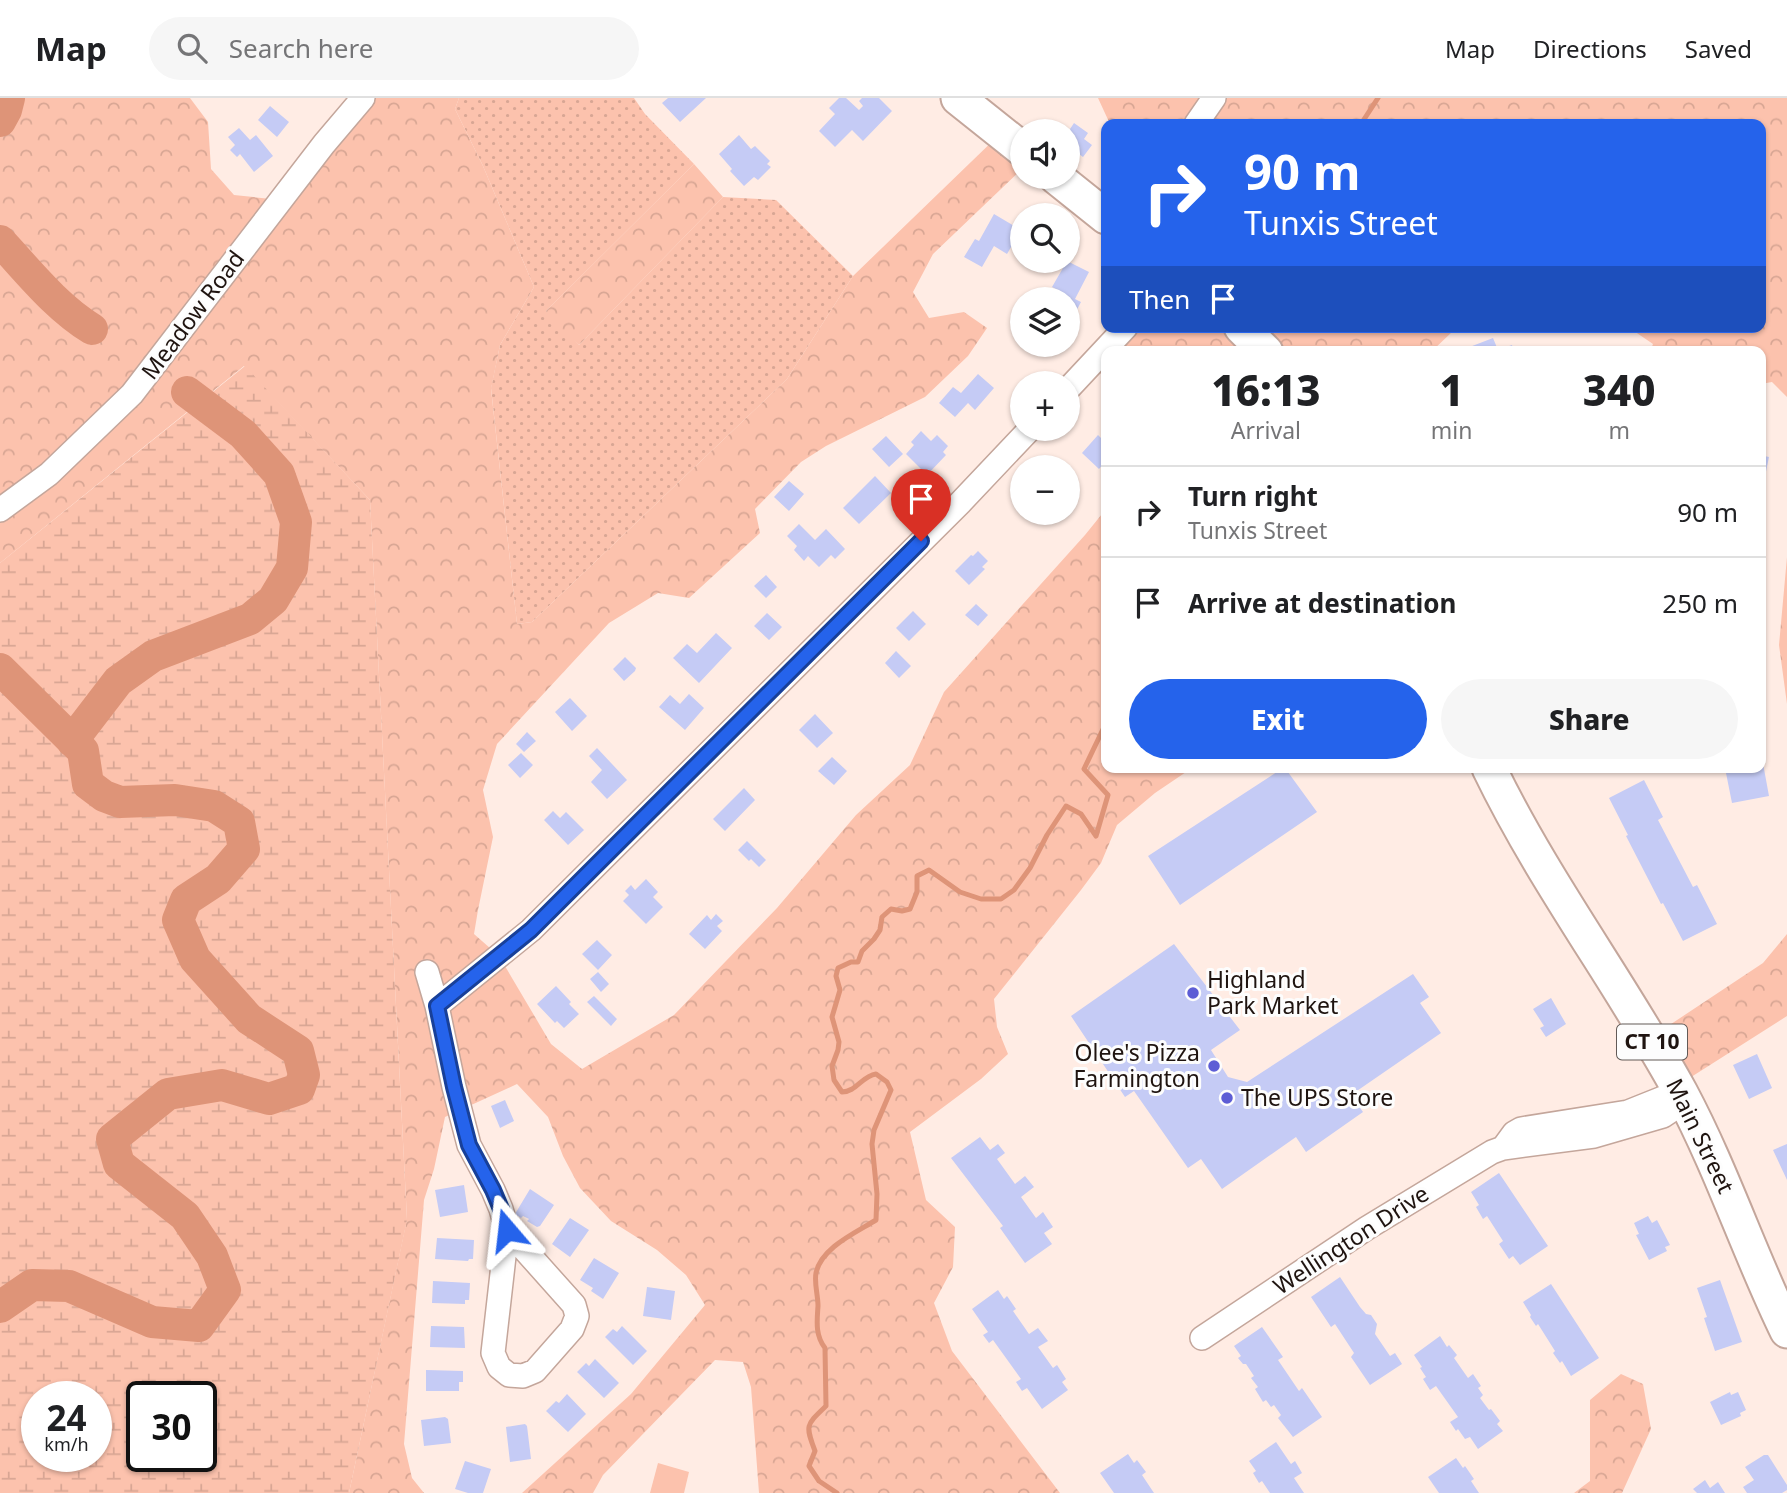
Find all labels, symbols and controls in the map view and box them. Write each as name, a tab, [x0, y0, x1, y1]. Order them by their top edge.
search box	[149, 17, 639, 80]
text: Map	[35, 26, 107, 71]
icon: search	[173, 29, 211, 67]
text: Search here	[229, 30, 373, 66]
text: Map	[1445, 32, 1495, 65]
text: Directions	[1533, 32, 1647, 65]
text: Saved	[1685, 32, 1752, 65]
map controls	[1010, 119, 1080, 525]
button: sound	[1010, 119, 1080, 189]
text: 90 m	[1244, 138, 1361, 204]
icon: right	[1129, 147, 1220, 238]
text: Tunxis Street	[1244, 201, 1438, 244]
button: search	[1010, 203, 1080, 273]
street label: Meadow Road	[133, 243, 251, 385]
icon: arrive	[1204, 280, 1242, 318]
text: Then	[1129, 281, 1190, 317]
button: layers	[1010, 287, 1080, 357]
text: 16:13	[1211, 361, 1320, 418]
text: 1	[1439, 361, 1464, 418]
text: 340	[1583, 361, 1656, 418]
button: +	[1010, 371, 1080, 441]
text: Arrival	[1231, 414, 1301, 446]
text: min	[1431, 414, 1472, 446]
text: m	[1608, 414, 1630, 446]
button: −	[1010, 455, 1080, 525]
pin	[891, 469, 951, 541]
text: Turn right	[1188, 478, 1318, 514]
icon: arrive	[902, 480, 940, 518]
icon: right	[1129, 493, 1167, 531]
text: 90 m	[1677, 494, 1738, 530]
text: Tunxis Street	[1188, 514, 1327, 546]
icon: arrive	[1129, 584, 1167, 622]
text: Arrive at destination	[1188, 585, 1457, 621]
text: 250 m	[1662, 585, 1738, 621]
button: Exit	[1129, 679, 1427, 759]
button: Share	[1441, 679, 1738, 759]
place label: Highland Park Market	[1207, 963, 1338, 1021]
marker: Highland Park Market	[1185, 985, 1201, 1001]
road number: CT 10	[1617, 1024, 1687, 1060]
place label: Olee's Pizza Farmington	[1073, 1036, 1200, 1094]
marker: Olee's Pizza Farmington	[1206, 1058, 1222, 1074]
street label: Main Street	[1659, 1073, 1742, 1198]
place label: The UPS Store	[1241, 1081, 1393, 1113]
marker: The UPS Store	[1219, 1090, 1235, 1106]
street label: Wellington Drive	[1267, 1177, 1434, 1301]
position arrow	[470, 1193, 544, 1267]
speed limit sign: 30	[126, 1381, 217, 1472]
text: 24	[46, 1394, 87, 1441]
text: km/h	[44, 1432, 89, 1456]

